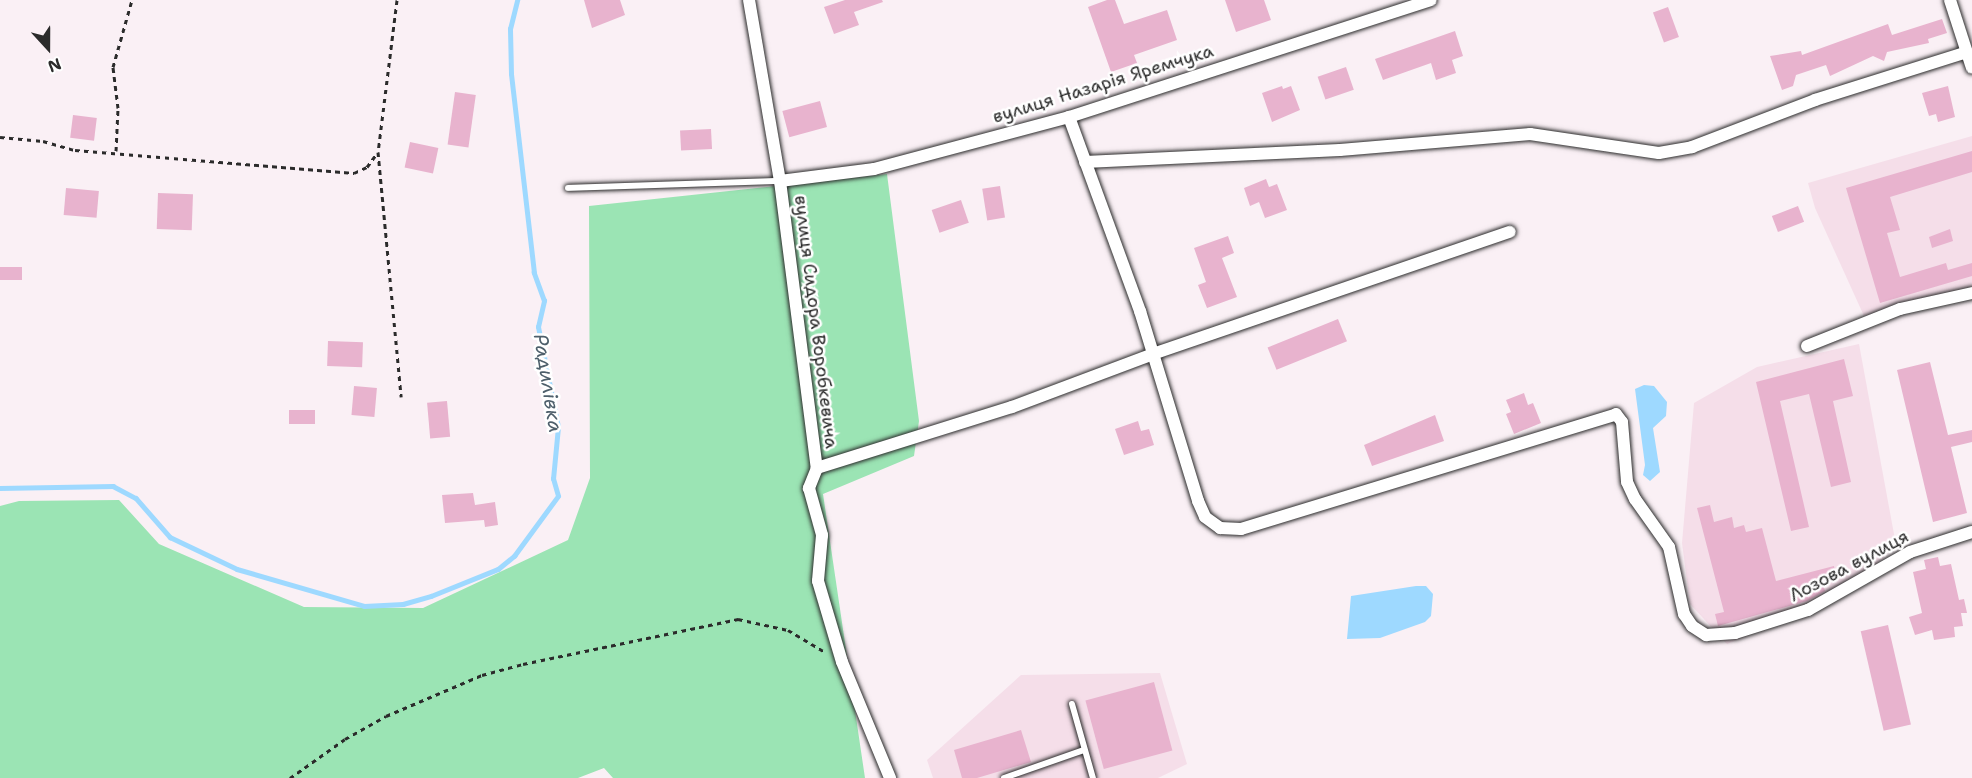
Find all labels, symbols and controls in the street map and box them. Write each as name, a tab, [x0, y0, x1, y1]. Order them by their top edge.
north arrow	[18, 18, 78, 78]
street label: вулиця Назарія Яремчука	[990, 40, 1216, 128]
text: N	[45, 53, 64, 77]
street label: вулиця Сидора Воробкевича	[790, 194, 842, 450]
water label: Радилівка	[528, 332, 568, 434]
street label: Лозова вулиця	[1786, 526, 1912, 606]

